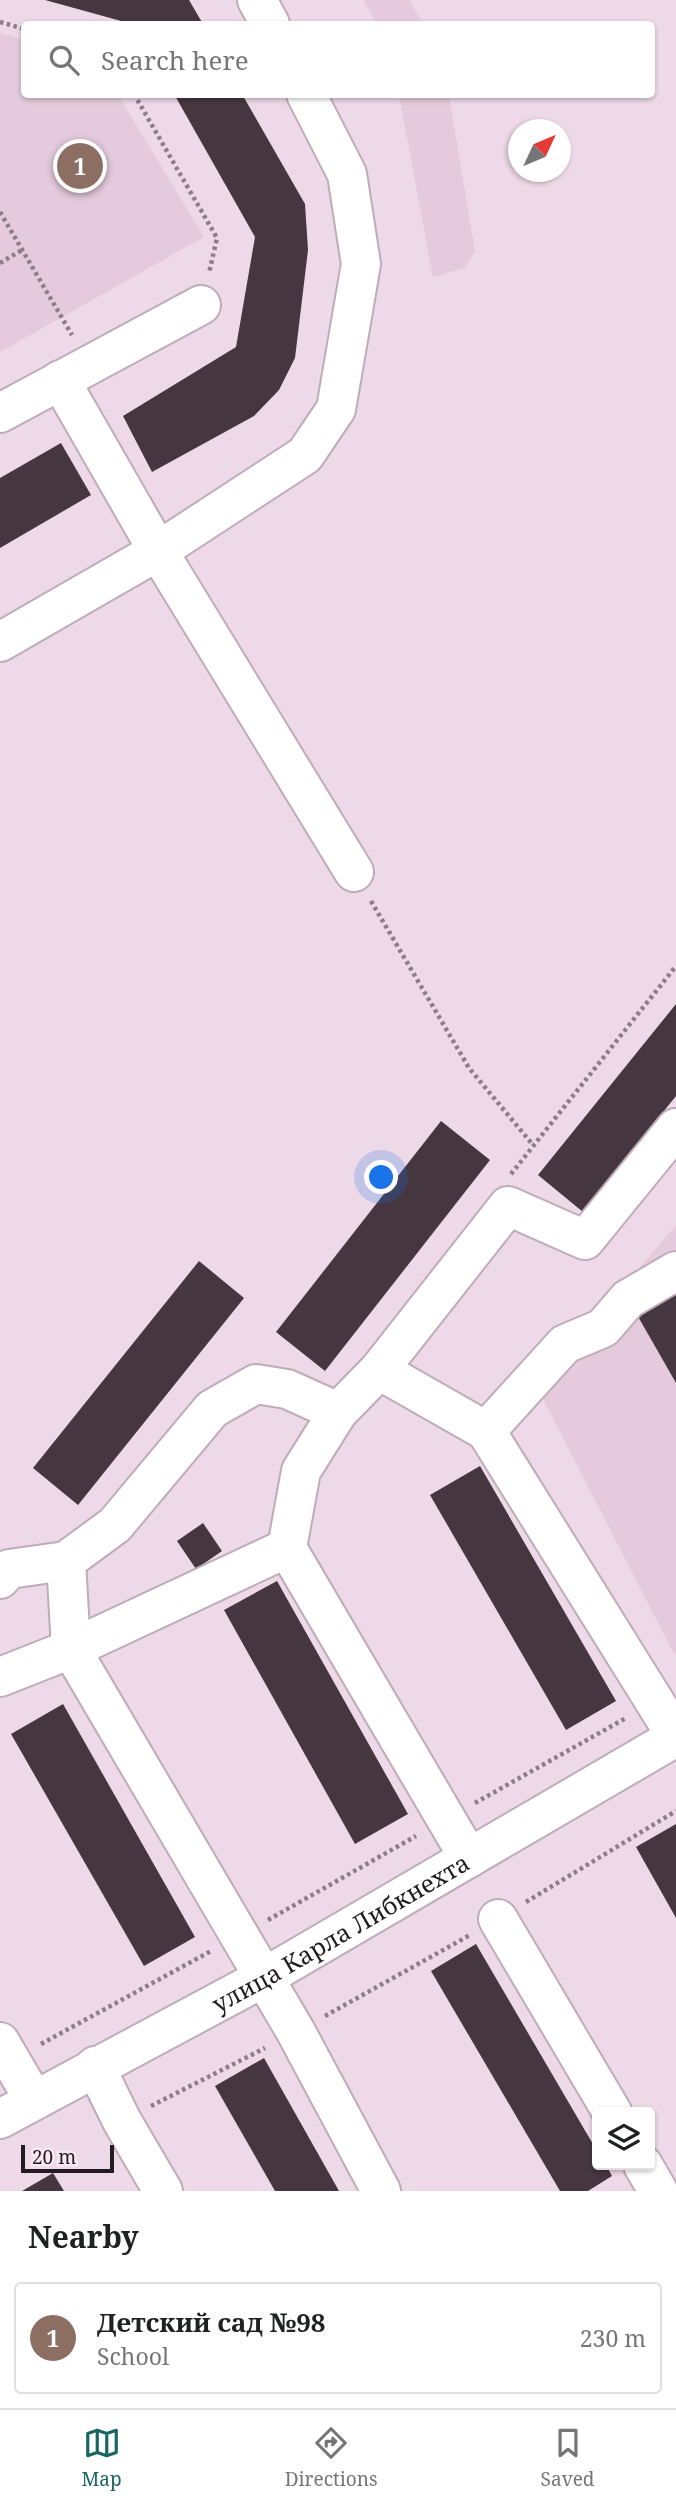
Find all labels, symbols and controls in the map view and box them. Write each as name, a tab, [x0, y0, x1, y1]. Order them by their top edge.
search box	[21, 21, 655, 98]
icon: search	[45, 41, 83, 79]
text: Search here	[101, 42, 249, 78]
north arrow	[508, 119, 571, 182]
pin: 1	[57, 140, 103, 192]
your location	[364, 1160, 398, 1194]
street label: улица Карла Либкнехта	[205, 1845, 475, 2019]
map controls	[592, 2107, 655, 2170]
button: layers	[592, 2107, 655, 2170]
scale bar	[21, 2142, 114, 2174]
text: 20 m	[32, 2144, 76, 2170]
text: Nearby	[28, 2216, 139, 2257]
text: Детский сад №98	[97, 2304, 326, 2340]
text: 1	[47, 2322, 60, 2354]
text: 230 m	[580, 2322, 646, 2354]
text: School	[97, 2340, 169, 2372]
tab: Map	[82, 2424, 122, 2492]
tab: Directions	[285, 2424, 378, 2492]
tab: Saved	[541, 2424, 594, 2492]

